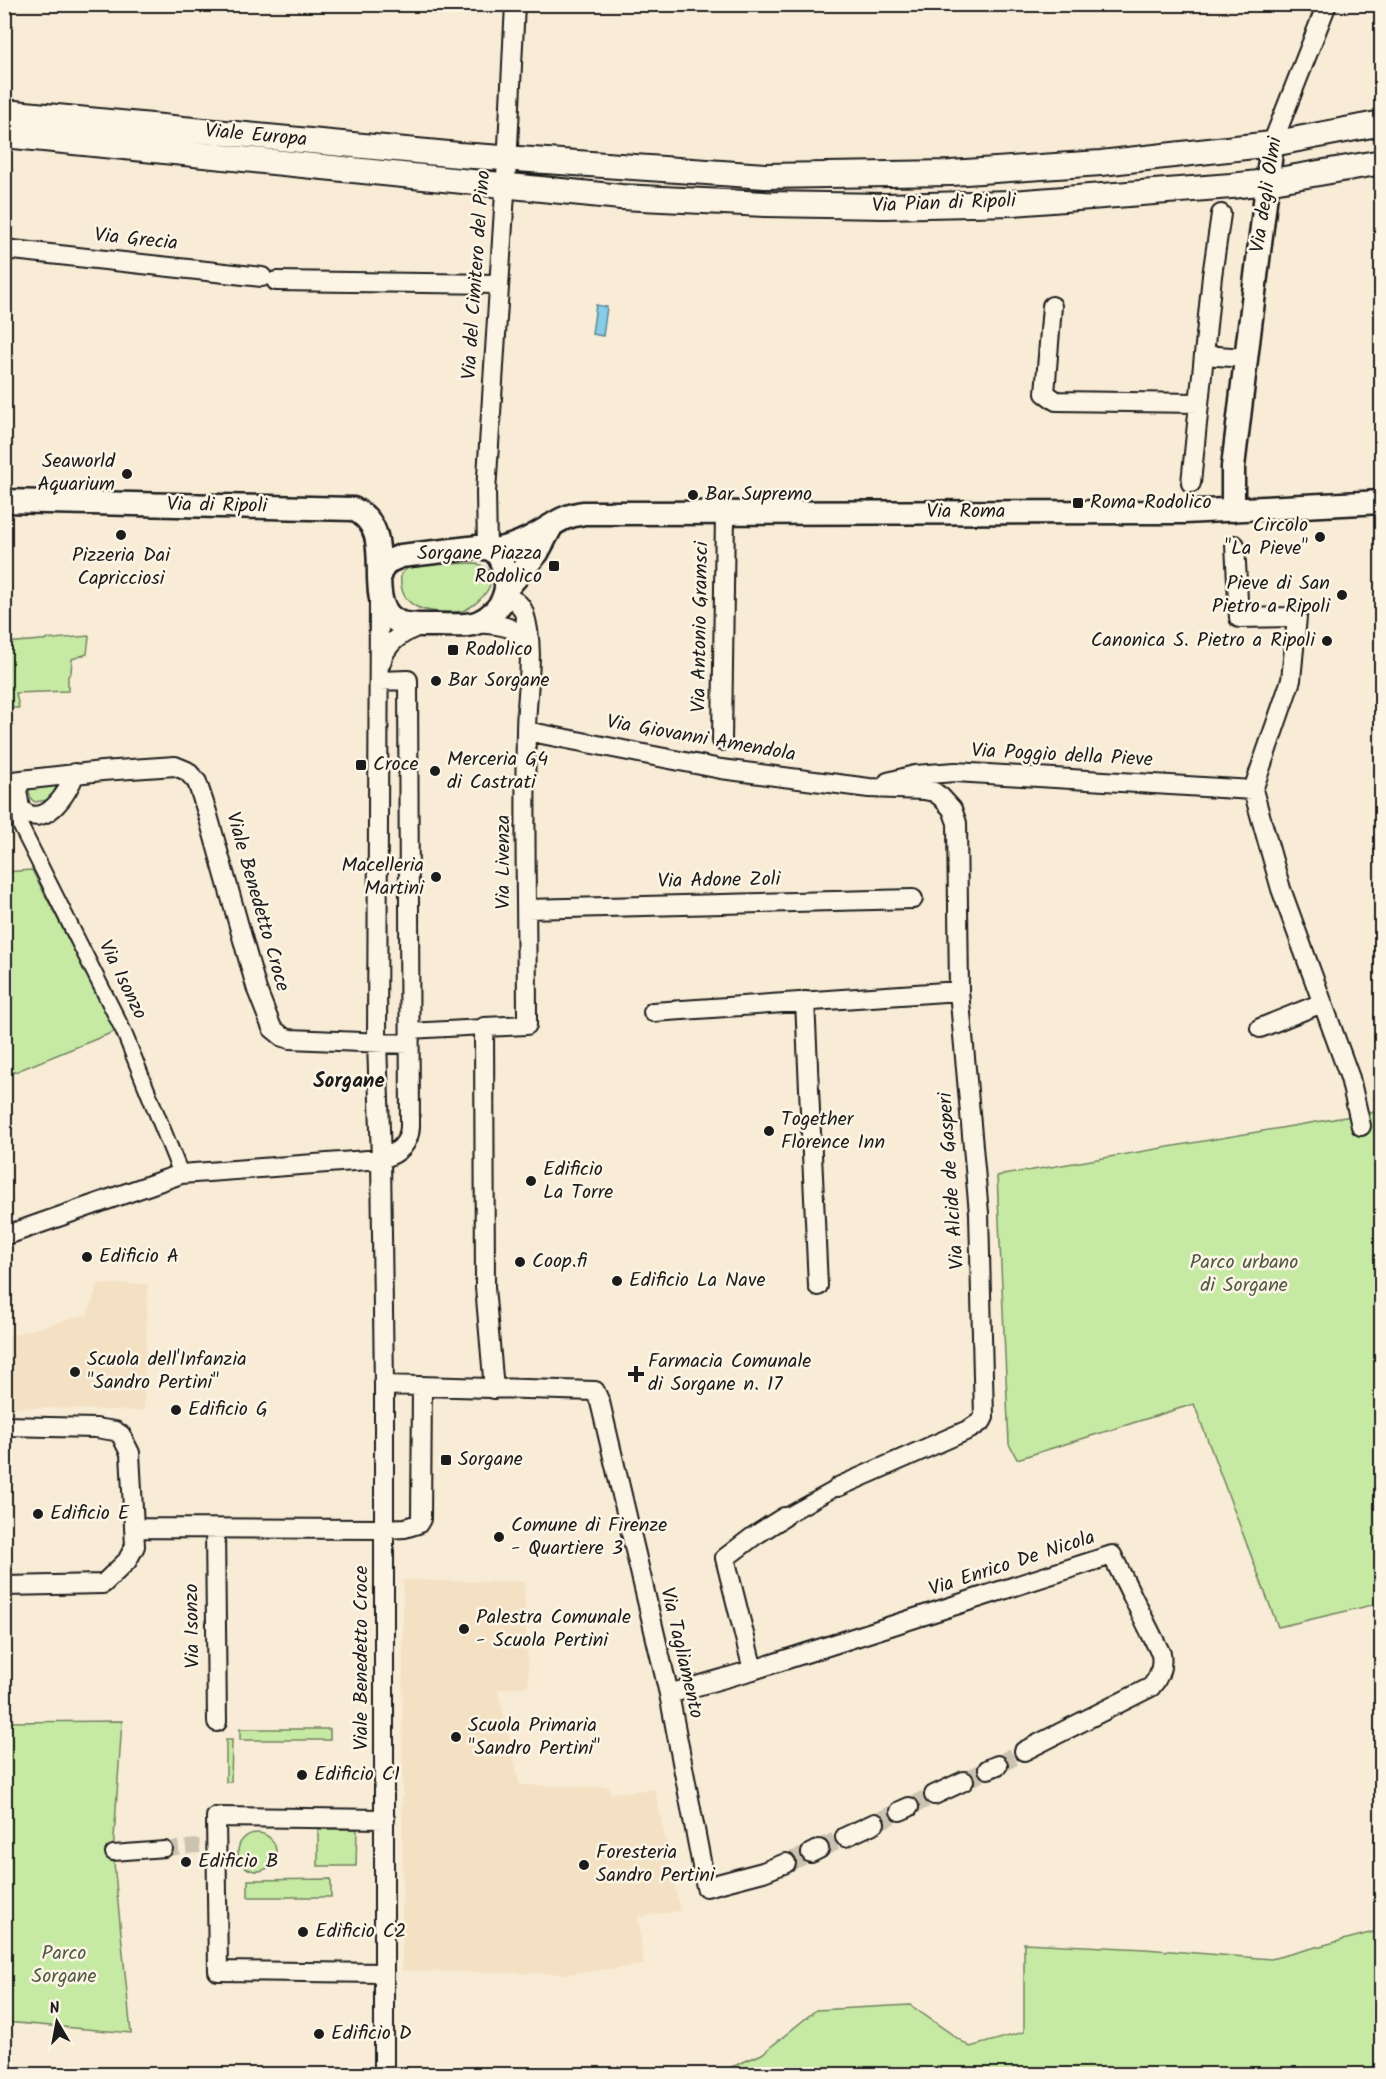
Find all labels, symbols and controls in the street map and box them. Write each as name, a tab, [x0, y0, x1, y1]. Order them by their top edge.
street label: Viale Europa	[203, 116, 309, 156]
street label: Via degli Olmi	[1242, 134, 1292, 255]
street label: Via del Cimitero del Pino	[454, 169, 500, 381]
street label: Via Pian di Ripoli	[872, 185, 1018, 223]
street label: Via Grecia	[93, 220, 179, 260]
place label: Seaworld Aquarium	[37, 446, 116, 501]
marker: Seaworld Aquarium	[120, 467, 134, 481]
place label: Bar Supremo	[705, 479, 812, 511]
place label: Roma Rodolico	[1090, 487, 1211, 519]
marker: Bar Supremo	[686, 488, 700, 502]
street label: Via di Ripoli	[167, 489, 269, 523]
street label: Via Roma	[927, 496, 1005, 528]
marker: Roma Rodolico	[1071, 496, 1085, 510]
place label: Circolo "La Pieve"	[1224, 510, 1308, 565]
marker: Pizzeria Dai Capricciosi	[114, 528, 128, 542]
marker: Circolo "La Pieve"	[1313, 530, 1327, 544]
place label: Sorgane Piazza Rodolico	[417, 538, 542, 593]
place label: Pizzeria Dai Capricciosi	[72, 540, 171, 595]
street label: Via Antonio Gramsci	[684, 540, 719, 713]
marker: Sorgane Piazza Rodolico	[547, 559, 561, 573]
place label: Pieve di San Pietro a Ripoli	[1212, 568, 1331, 623]
marker: Pieve di San Pietro a Ripoli	[1335, 588, 1349, 602]
place label: Canonica S. Pietro a Ripoli	[1091, 625, 1316, 657]
place label: Rodolico	[465, 634, 532, 666]
marker: Canonica S. Pietro a Ripoli	[1320, 634, 1334, 648]
marker: Rodolico	[446, 643, 460, 657]
place label: Bar Sorgane	[448, 665, 550, 697]
marker: Bar Sorgane	[429, 674, 443, 688]
street label: Via Giovanni Amendola	[604, 707, 798, 771]
street label: Via Poggio della Pieve	[970, 735, 1154, 777]
place label: Merceria G4 di Castrati	[447, 744, 548, 799]
place label: Croce	[373, 749, 419, 781]
marker: Croce	[354, 758, 368, 772]
marker: Merceria G4 di Castrati	[428, 764, 442, 778]
street label: Viale Benedetto Croce	[216, 809, 298, 995]
street label: Via Livenza	[488, 815, 520, 909]
place label: Macelleria Martini	[341, 850, 425, 905]
street label: Via Adone Zoli	[657, 864, 782, 898]
marker: Macelleria Martini	[429, 870, 443, 884]
street label: Via Isonzo	[89, 935, 155, 1025]
district label: Sorgane	[313, 1065, 385, 1098]
street label: Via Alcide de Gasperi	[930, 1090, 974, 1271]
place label: Together Florence Inn	[781, 1104, 885, 1159]
marker: Together Florence Inn	[762, 1124, 776, 1138]
place label: Edificio La Torre	[543, 1154, 613, 1209]
marker: Edificio La Torre	[524, 1174, 538, 1188]
place label: Edificio A	[99, 1241, 179, 1273]
place label: Coop.fi	[532, 1246, 587, 1278]
park label: Parco urbano di Sorgane	[1190, 1247, 1298, 1302]
marker: Edificio A	[80, 1250, 94, 1264]
marker: Coop.fi	[513, 1255, 527, 1269]
place label: Edificio La Nave	[629, 1265, 765, 1297]
marker: Edificio La Nave	[610, 1274, 624, 1288]
place label: Scuola dell'Infanzia "Sandro Pertini"	[87, 1344, 247, 1399]
place label: Farmacia Comunale di Sorgane n. 17	[648, 1346, 811, 1401]
marker: Scuola dell'Infanzia "Sandro Pertini"	[68, 1365, 82, 1379]
marker: Farmacia Comunale di Sorgane n. 17	[629, 1367, 643, 1381]
place label: Edificio G	[188, 1394, 268, 1426]
marker: Edificio G	[169, 1403, 183, 1417]
place label: Sorgane	[458, 1444, 523, 1476]
marker: Sorgane	[439, 1453, 453, 1467]
place label: Edificio E	[50, 1498, 131, 1530]
marker: Edificio E	[31, 1507, 45, 1521]
place label: Comune di Firenze - Quartiere 3	[511, 1510, 667, 1565]
street label: Via Enrico De Nicola	[925, 1522, 1099, 1606]
marker: Comune di Firenze - Quartiere 3	[492, 1530, 506, 1544]
street label: Viale Benedetto Croce	[346, 1565, 378, 1751]
street label: Via Isonzo	[176, 1583, 210, 1669]
street label: Via Tagliamento	[650, 1584, 712, 1722]
place label: Palestra Comunale - Scuola Pertini	[476, 1602, 631, 1657]
marker: Palestra Comunale - Scuola Pertini	[457, 1622, 471, 1636]
place label: Scuola Primaria "Sandro Pertini"	[468, 1710, 600, 1765]
marker: Scuola Primaria "Sandro Pertini"	[449, 1730, 463, 1744]
place label: Edificio C1	[314, 1759, 400, 1791]
marker: Edificio C1	[295, 1768, 309, 1782]
place label: Foresteria Sandro Pertini	[596, 1837, 716, 1892]
place label: Edificio B	[198, 1846, 278, 1878]
marker: Edificio B	[179, 1855, 193, 1869]
marker: Foresteria Sandro Pertini	[577, 1858, 591, 1872]
place label: Edificio C2	[315, 1916, 406, 1948]
marker: Edificio C2	[296, 1925, 310, 1939]
park label: Parco Sorgane	[32, 1938, 96, 1993]
north arrow	[27, 1992, 87, 2052]
text: N	[48, 1996, 62, 2022]
place label: Edificio D	[331, 2018, 412, 2050]
marker: Edificio D	[312, 2027, 326, 2041]

